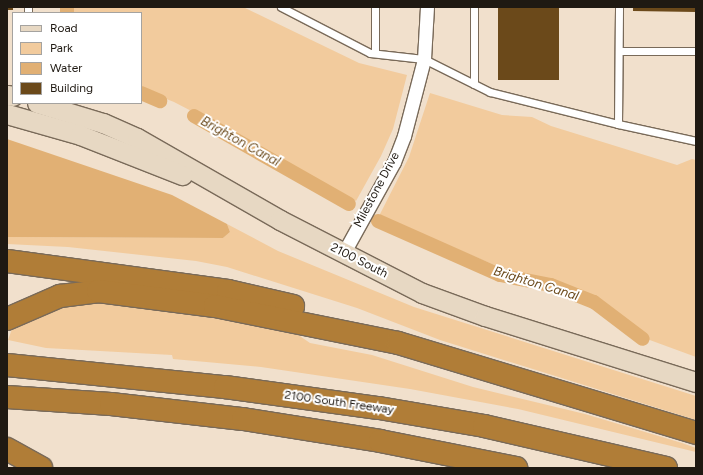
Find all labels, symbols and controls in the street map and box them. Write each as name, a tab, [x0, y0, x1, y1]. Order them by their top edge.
legend	[12, 12, 142, 104]
text: Road	[50, 21, 78, 35]
text: Park	[50, 41, 73, 55]
text: Water	[50, 61, 82, 75]
text: Building	[50, 81, 93, 95]
water label: Brighton Canal	[198, 114, 282, 170]
street label: Milestone Drive	[351, 150, 403, 230]
street label: 2100 South	[328, 240, 390, 282]
water label: Brighton Canal	[492, 264, 580, 304]
street label: 2100 South Freeway	[283, 388, 395, 418]

